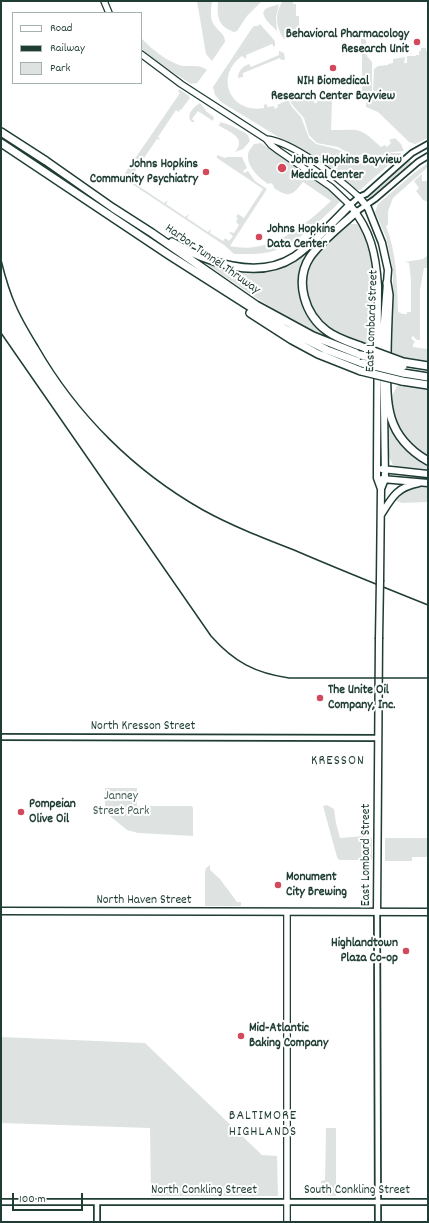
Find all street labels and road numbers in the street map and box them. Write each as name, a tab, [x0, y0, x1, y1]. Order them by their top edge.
street label: Harbor Tunnel Thruway	[161, 221, 263, 299]
street label: East Lombard Street	[363, 270, 383, 372]
street label: North Kresson Street	[91, 719, 195, 735]
street label: East Lombard Street	[359, 804, 375, 906]
street label: North Haven Street	[96, 893, 192, 909]
street label: North Conkling Street	[151, 1183, 257, 1199]
street label: South Conkling Street	[304, 1183, 410, 1199]

